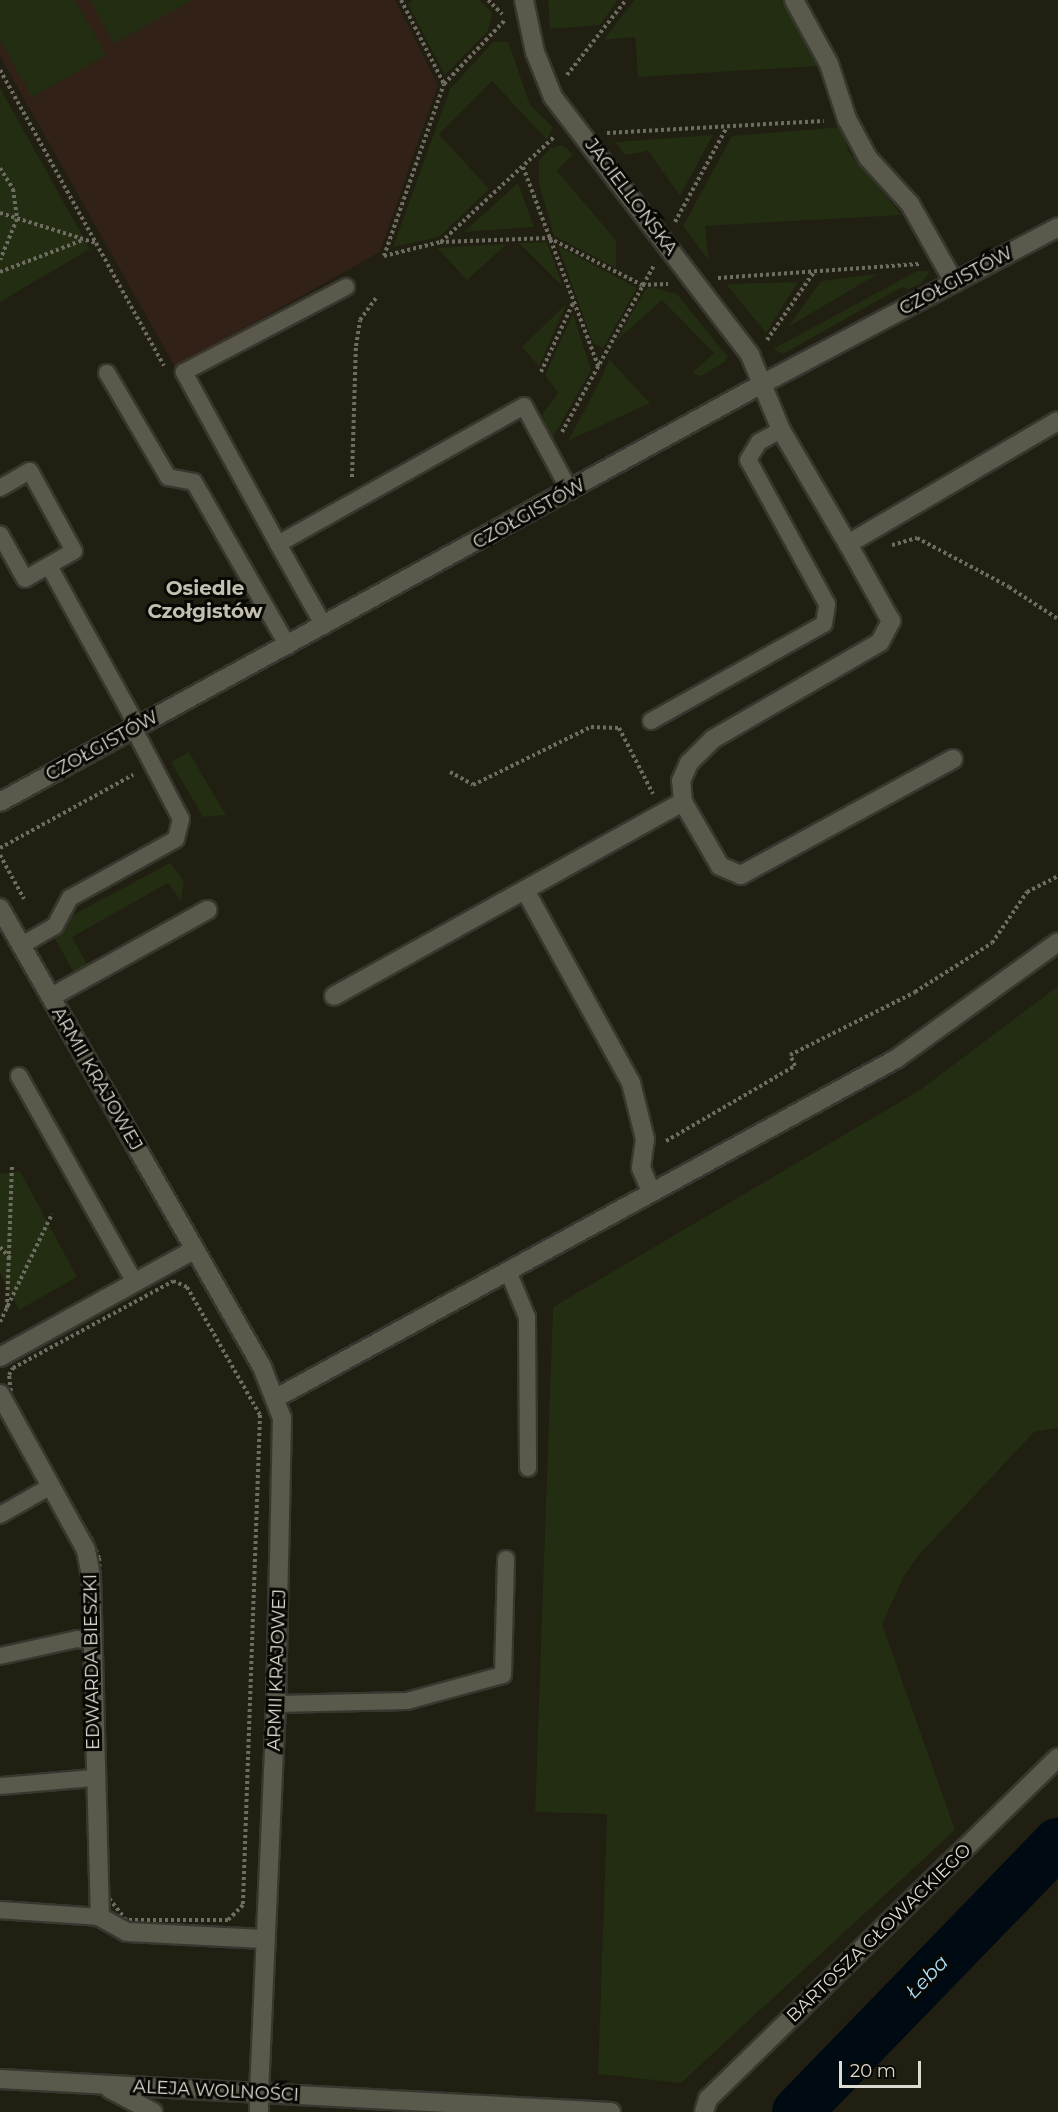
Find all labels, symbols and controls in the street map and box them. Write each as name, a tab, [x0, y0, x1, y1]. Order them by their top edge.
street label: JAGIELLOŃSKA	[580, 135, 682, 259]
street label: CZOŁGISTÓW	[896, 242, 1016, 320]
street label: CZOŁGISTÓW	[469, 474, 589, 554]
district label: Osiedle Czołgistów	[147, 576, 263, 623]
street label: CZOŁGISTÓW	[42, 706, 162, 786]
street label: ARMII KRAJOWEJ	[47, 1003, 147, 1155]
street label: EDWARDA BIESZKI	[80, 1574, 104, 1750]
street label: ARMII KRAJOWEJ	[263, 1589, 291, 1751]
street label: BARTOSZA GŁOWACKIEGO	[782, 1839, 976, 2027]
water label: Łeba	[901, 1950, 953, 2004]
scale bar	[842, 2049, 924, 2087]
text: 20 m	[850, 2060, 896, 2082]
street label: ALEJA WOLNOŚCI	[132, 2076, 300, 2106]

